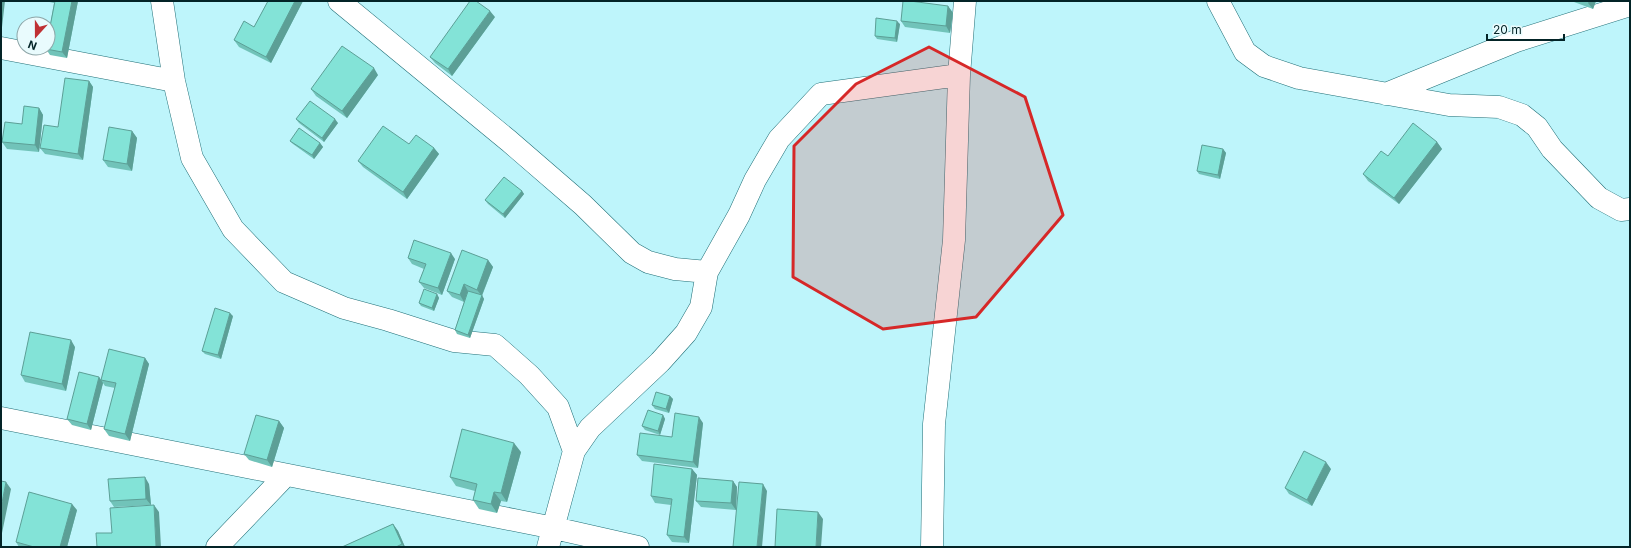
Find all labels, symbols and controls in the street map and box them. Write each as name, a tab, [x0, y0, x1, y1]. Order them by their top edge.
north arrow	[16, 16, 56, 56]
scale bar	[1487, 16, 1564, 42]
text: 20 m	[1493, 22, 1522, 37]
text: N	[26, 37, 39, 53]

